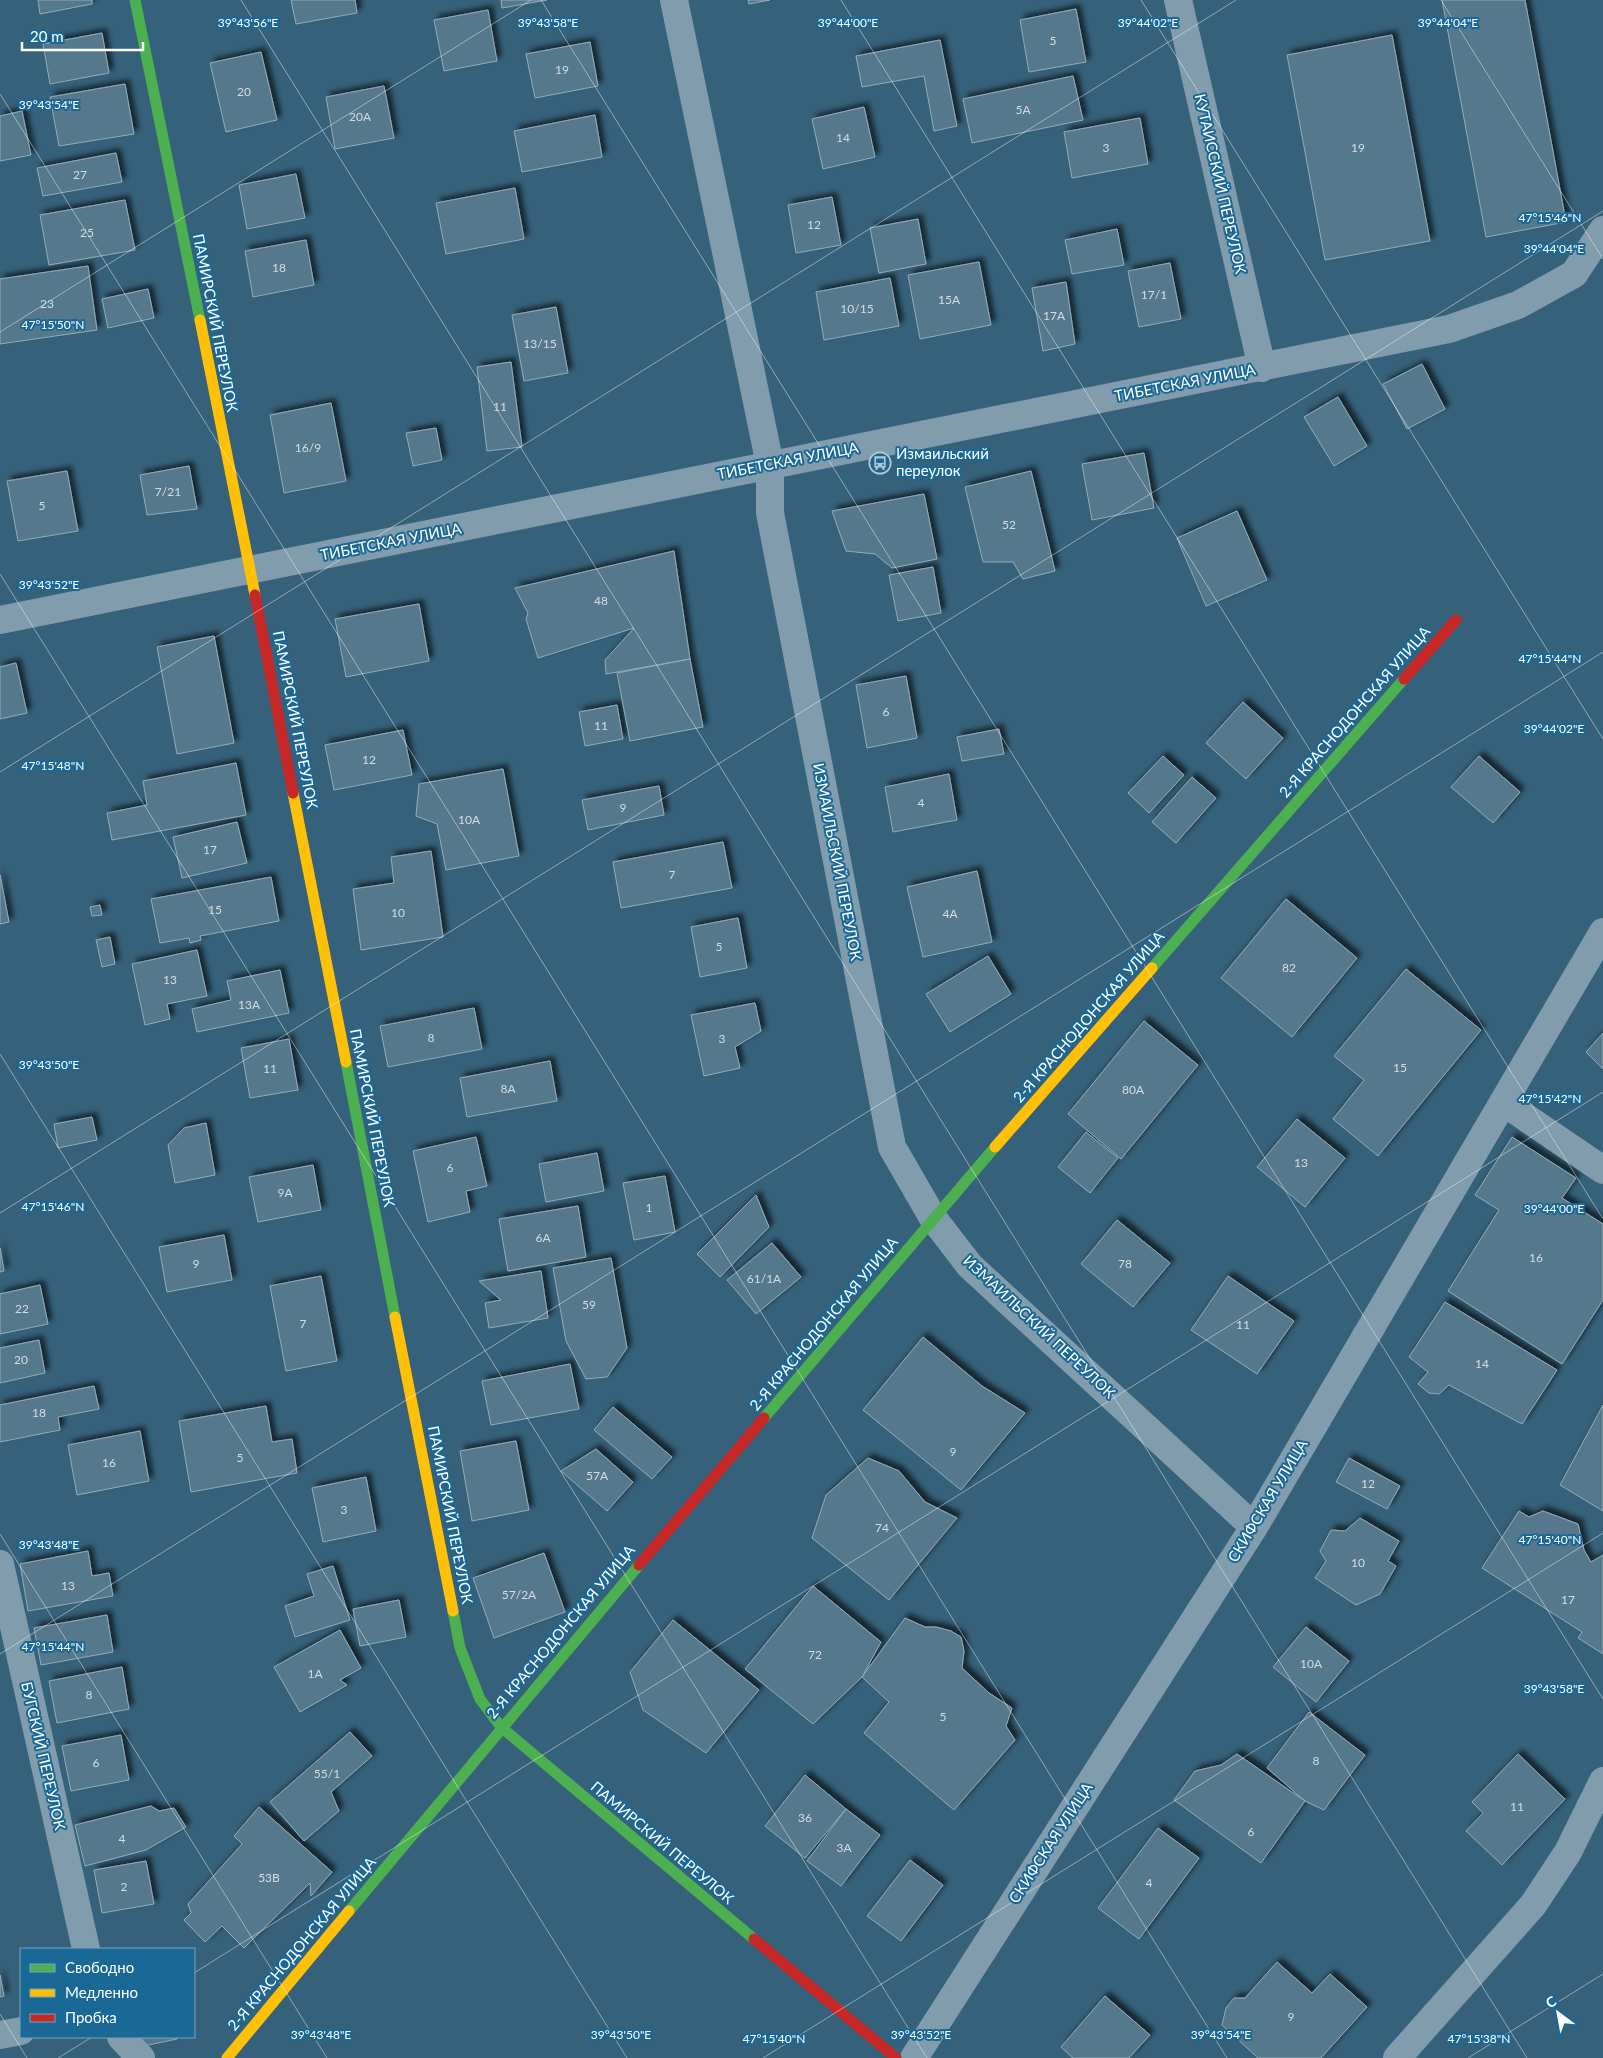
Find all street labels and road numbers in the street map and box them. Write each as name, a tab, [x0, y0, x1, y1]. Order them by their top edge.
street label: КУТАИССКИЙ ПЕРЕУЛОК	[1191, 92, 1250, 276]
street label: ПАМИРСКИЙ ПЕРЕУЛОК	[190, 232, 242, 413]
street label: ТИБЕТСКАЯ УЛИЦА	[1113, 359, 1258, 405]
street label: ТИБЕТСКАЯ УЛИЦА	[716, 437, 861, 483]
street label: ТИБЕТСКАЯ УЛИЦА	[319, 518, 464, 564]
street label: 2-Я КРАСНОДОНСКАЯ УЛИЦА	[1275, 621, 1434, 801]
street label: ПАМИРСКИЙ ПЕРЕУЛОК	[270, 629, 322, 810]
street label: ИЗМАИЛЬСКИЙ ПЕРЕУЛОК	[810, 761, 866, 962]
street label: 2-Я КРАСНОДОНСКАЯ УЛИЦА	[1009, 926, 1168, 1106]
street label: ПАМИРСКИЙ ПЕРЕУЛОК	[347, 1027, 399, 1208]
street label: 2-Я КРАСНОДОНСКАЯ УЛИЦА	[745, 1232, 902, 1414]
street label: ИЗМАИЛЬСКИЙ ПЕРЕУЛОК	[960, 1251, 1119, 1401]
street label: ПАМИРСКИЙ ПЕРЕУЛОК	[425, 1424, 477, 1605]
street label: СКИФСКАЯ УЛИЦА	[1223, 1435, 1311, 1565]
street label: 2-Я КРАСНОДОНСКАЯ УЛИЦА	[482, 1540, 639, 1722]
street label: БУГСКИЙ ПЕРЕУЛОК	[18, 1680, 70, 1832]
street label: ПАМИРСКИЙ ПЕРЕУЛОК	[587, 1777, 738, 1907]
street label: СКИФСКАЯ УЛИЦА	[1004, 1778, 1096, 1906]
street label: 2-Я КРАСНОДОНСКАЯ УЛИЦА	[223, 1852, 380, 2034]

